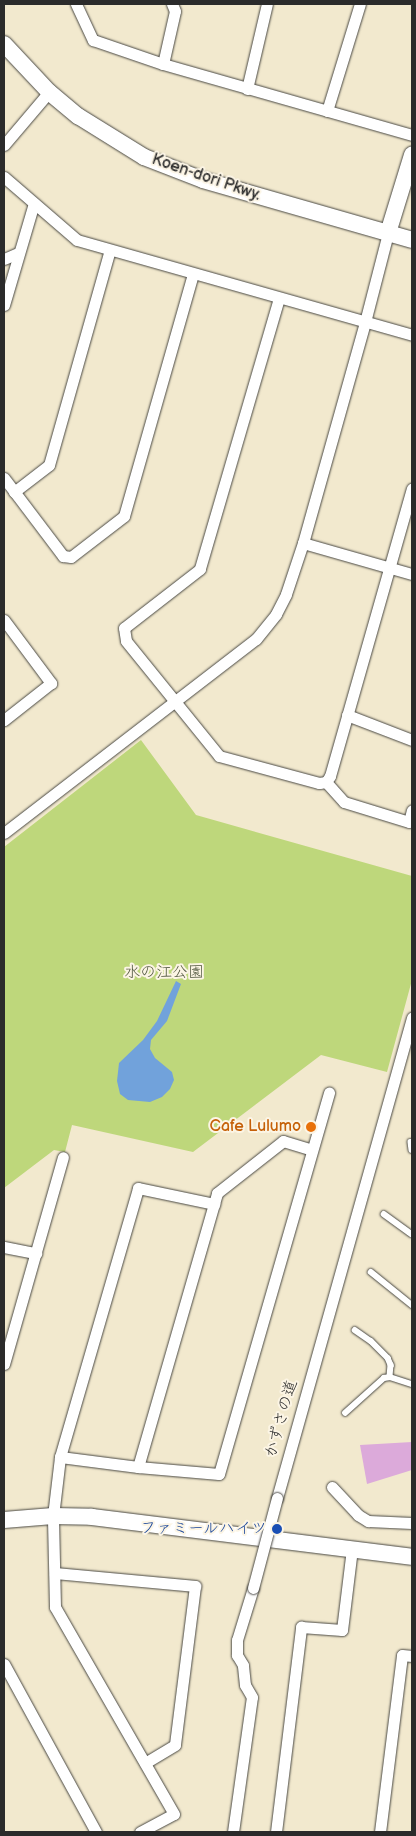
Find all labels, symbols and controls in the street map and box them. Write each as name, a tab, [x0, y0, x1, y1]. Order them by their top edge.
street label: Koen-dori Pkwy.	[149, 150, 263, 206]
park label: 水の江公園	[124, 963, 204, 983]
place label: Cafe Lulumo	[210, 1117, 301, 1137]
marker: Cafe Lulumo	[305, 1121, 317, 1133]
street label: かずさの道	[262, 1378, 302, 1460]
place label: ファミールハイツ	[139, 1519, 267, 1539]
marker: ファミールハイツ	[271, 1523, 283, 1535]

